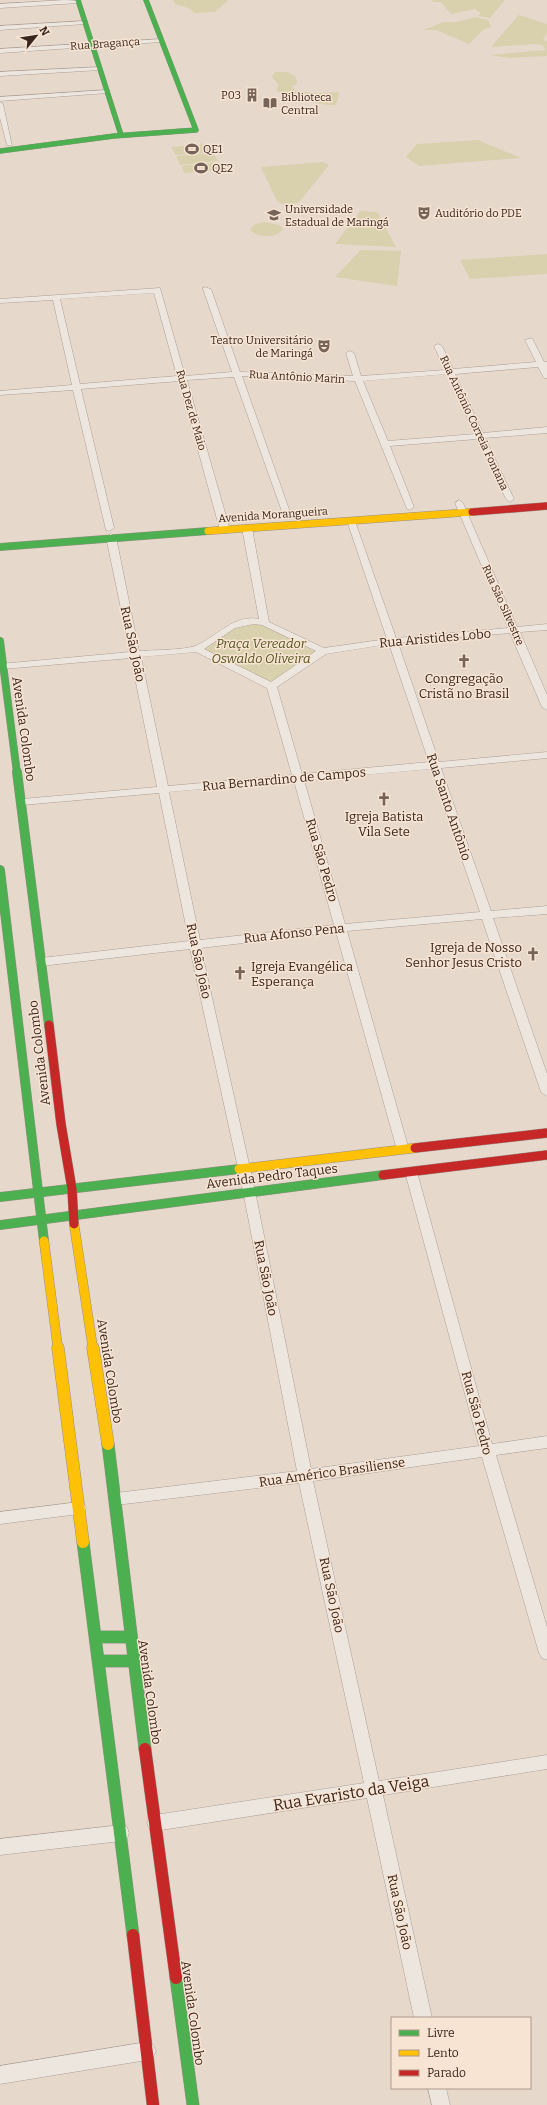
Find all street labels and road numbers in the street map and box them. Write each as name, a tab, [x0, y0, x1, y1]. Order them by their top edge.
street label: Rua Bragança	[70, 35, 140, 53]
street label: Rua Antônio Correia Fontana	[437, 354, 511, 492]
street label: Rua Dez de Maio	[173, 368, 209, 452]
street label: Rua Antônio Marin	[249, 368, 345, 386]
street label: Avenida Morangueira	[218, 505, 328, 525]
street label: Rua São Silvestre	[479, 563, 527, 647]
street label: Rua São João	[118, 605, 148, 683]
street label: Rua Aristides Lobo	[378, 626, 492, 650]
street label: Avenida Colombo	[9, 676, 39, 782]
street label: Rua Santo Antônio	[424, 751, 474, 863]
street label: Rua Bernardino de Campos	[202, 764, 366, 794]
street label: Rua São Pedro	[303, 817, 341, 903]
street label: Rua Afonso Pena	[243, 920, 345, 946]
street label: Rua São João	[184, 922, 214, 1000]
street label: Avenida Colombo	[25, 1000, 53, 1106]
street label: Avenida Pedro Taques	[205, 1160, 339, 1192]
street label: Rua São João	[251, 1239, 281, 1317]
street label: Avenida Colombo	[94, 1318, 126, 1424]
street label: Rua São Pedro	[459, 1369, 495, 1457]
street label: Rua Américo Brasiliense	[258, 1454, 406, 1490]
street label: Rua São João	[317, 1556, 347, 1634]
street label: Avenida Colombo	[135, 1639, 165, 1745]
street label: Rua Evaristo da Veiga	[272, 1771, 431, 1815]
street label: Rua São João	[385, 1873, 415, 1951]
street label: Avenida Colombo	[178, 1960, 208, 2066]

